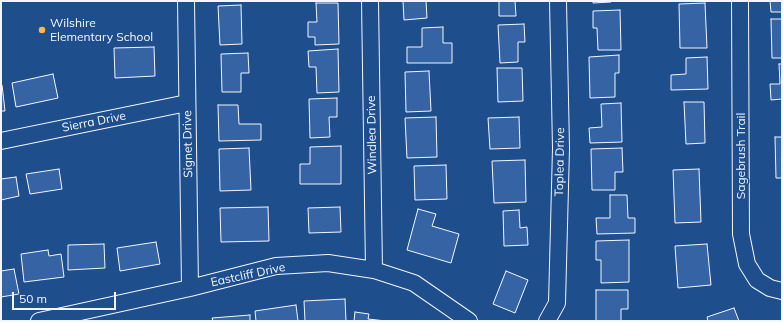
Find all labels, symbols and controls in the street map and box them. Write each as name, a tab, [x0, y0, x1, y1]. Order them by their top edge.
place label: Wilshire Elementary School	[50, 16, 153, 44]
marker: Wilshire Elementary School	[37, 25, 47, 35]
street label: Windlea Drive	[364, 95, 380, 175]
street label: Sierra Drive	[61, 109, 127, 135]
street label: Signet Drive	[180, 110, 196, 178]
street label: Sagebrush Trail	[734, 113, 748, 199]
street label: Toplea Drive	[552, 127, 568, 197]
street label: Eastcliff Drive	[209, 260, 287, 290]
scale bar	[14, 284, 118, 310]
text: 50 m	[19, 291, 47, 306]

